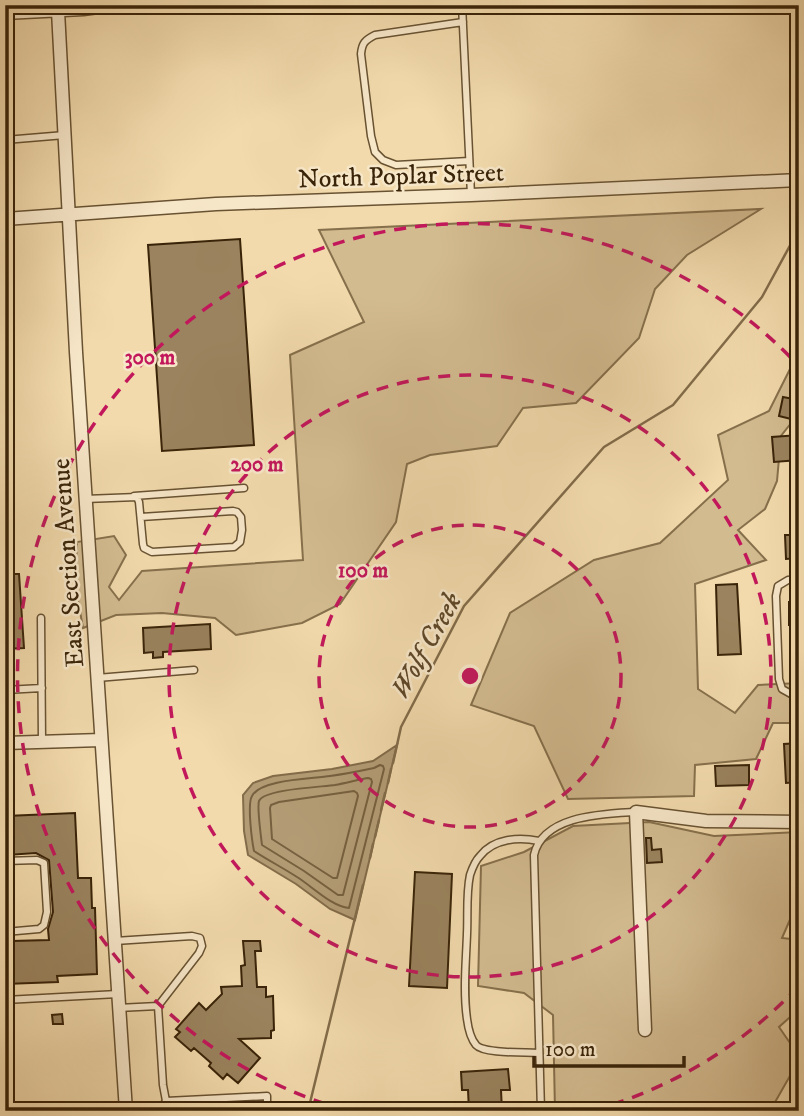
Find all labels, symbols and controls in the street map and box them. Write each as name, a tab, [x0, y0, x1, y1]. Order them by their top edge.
street label: North Poplar Street	[297, 156, 505, 197]
text: 300 m	[125, 345, 176, 371]
text: 200 m	[230, 452, 284, 478]
street label: East Section Avenue	[45, 457, 92, 669]
text: 100 m	[338, 558, 388, 584]
water label: Wolf Creek	[383, 586, 470, 705]
centre of rings	[458, 664, 482, 688]
scale bar	[534, 1025, 685, 1069]
text: 100 m	[545, 1037, 596, 1063]

